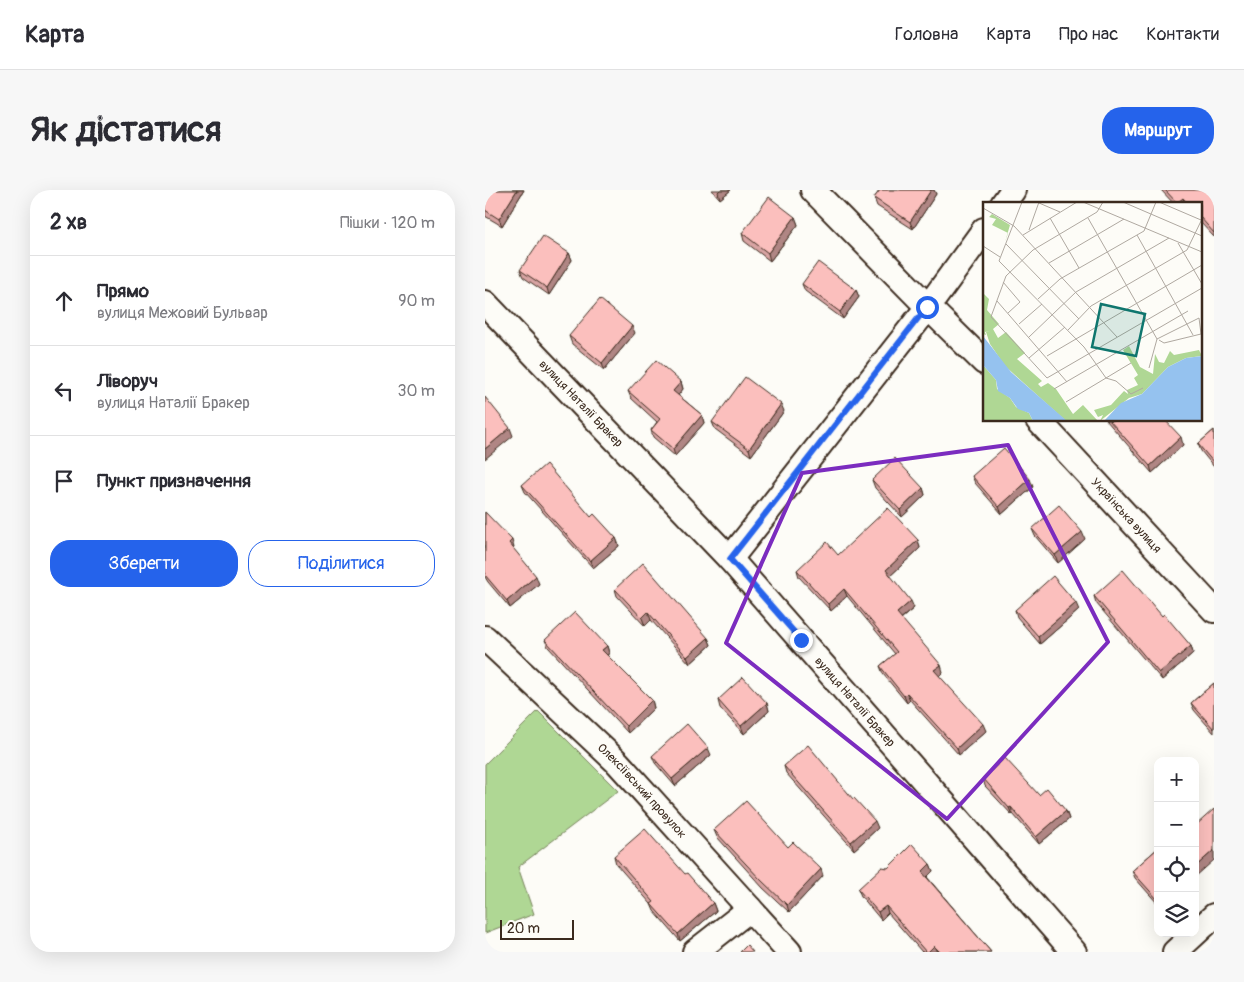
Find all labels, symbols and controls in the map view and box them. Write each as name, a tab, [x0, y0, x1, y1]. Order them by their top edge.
text: Карта	[25, 20, 84, 49]
text: Головна	[895, 23, 958, 46]
text: Карта	[986, 23, 1031, 46]
text: Про нас	[1059, 23, 1118, 46]
text: Контакти	[1146, 23, 1219, 46]
button: Маршрут	[1102, 107, 1214, 154]
text: Як дістатися	[30, 108, 221, 152]
inset map	[983, 202, 1201, 421]
text: 2 хв	[50, 209, 87, 236]
text: Пішки · 120 m	[340, 213, 435, 233]
text: Прямо	[97, 279, 149, 303]
icon: ahead	[50, 287, 78, 315]
text: 90 m	[398, 291, 435, 311]
route start	[916, 296, 939, 319]
text: вулиця Межовий Бульвар	[97, 303, 268, 323]
street label: вулиця Наталії Бракер	[536, 357, 626, 450]
text: Ліворуч	[97, 369, 158, 393]
icon: left	[50, 377, 78, 405]
text: 30 m	[397, 381, 435, 401]
text: вулиця Наталії Бракер	[97, 393, 250, 413]
icon: arrive	[50, 467, 78, 495]
text: Пункт призначення	[97, 469, 251, 493]
street label: Українська вулиця	[1088, 475, 1165, 556]
button: Зберегти	[50, 540, 238, 587]
button: Поділитися	[248, 540, 435, 587]
route end	[790, 629, 813, 652]
street label: вулиця Наталії Бракер	[812, 654, 899, 750]
street label: Олексіївський провулок	[594, 740, 690, 841]
map controls	[1154, 757, 1199, 937]
button: +	[1154, 757, 1199, 802]
button: −	[1154, 802, 1199, 847]
button: locate	[1154, 847, 1199, 892]
button: layers	[1154, 892, 1199, 937]
scale bar	[500, 917, 574, 940]
text: 20 m	[507, 920, 540, 937]

